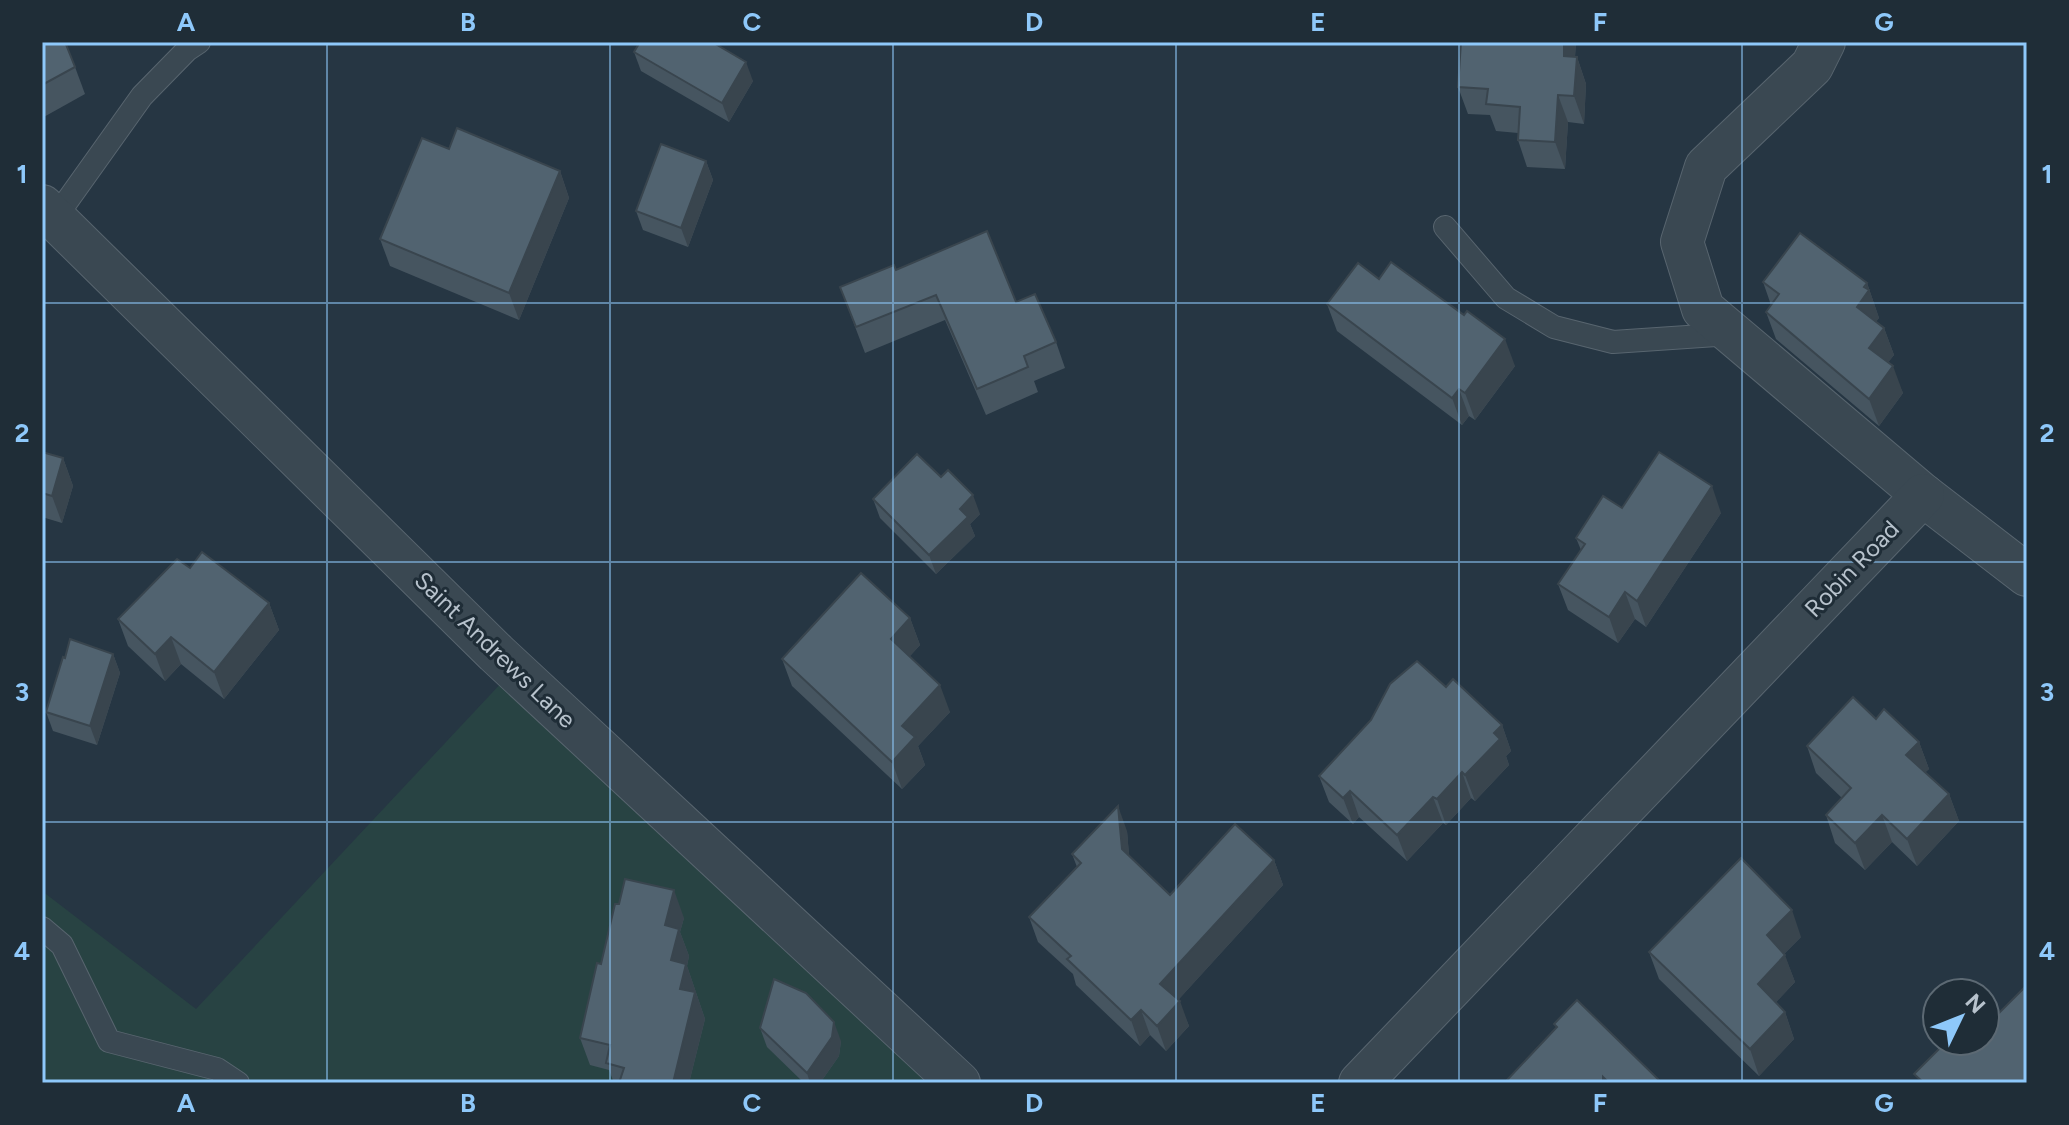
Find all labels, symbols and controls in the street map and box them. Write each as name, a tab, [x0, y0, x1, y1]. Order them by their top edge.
text: A	[177, 6, 196, 38]
text: B	[460, 6, 476, 38]
text: C	[743, 6, 762, 38]
text: D	[1025, 6, 1043, 38]
text: E	[1310, 6, 1326, 38]
text: F	[1593, 6, 1607, 38]
text: G	[1874, 6, 1894, 38]
text: 1	[17, 158, 27, 190]
text: 1	[2042, 158, 2052, 190]
text: 2	[14, 417, 30, 449]
text: 2	[2039, 417, 2055, 449]
street label: Robin Road	[1798, 514, 1905, 623]
street label: Saint Andrews Lane	[409, 565, 582, 734]
text: 3	[15, 676, 29, 708]
text: 3	[2040, 676, 2054, 708]
text: 4	[14, 935, 30, 967]
text: 4	[2039, 935, 2055, 967]
north arrow	[1921, 977, 2001, 1057]
text: N	[1960, 988, 1991, 1019]
text: A	[177, 1087, 196, 1119]
text: B	[460, 1087, 476, 1119]
text: C	[743, 1087, 762, 1119]
text: D	[1025, 1087, 1043, 1119]
text: E	[1310, 1087, 1326, 1119]
text: F	[1593, 1087, 1607, 1119]
text: G	[1874, 1087, 1894, 1119]

